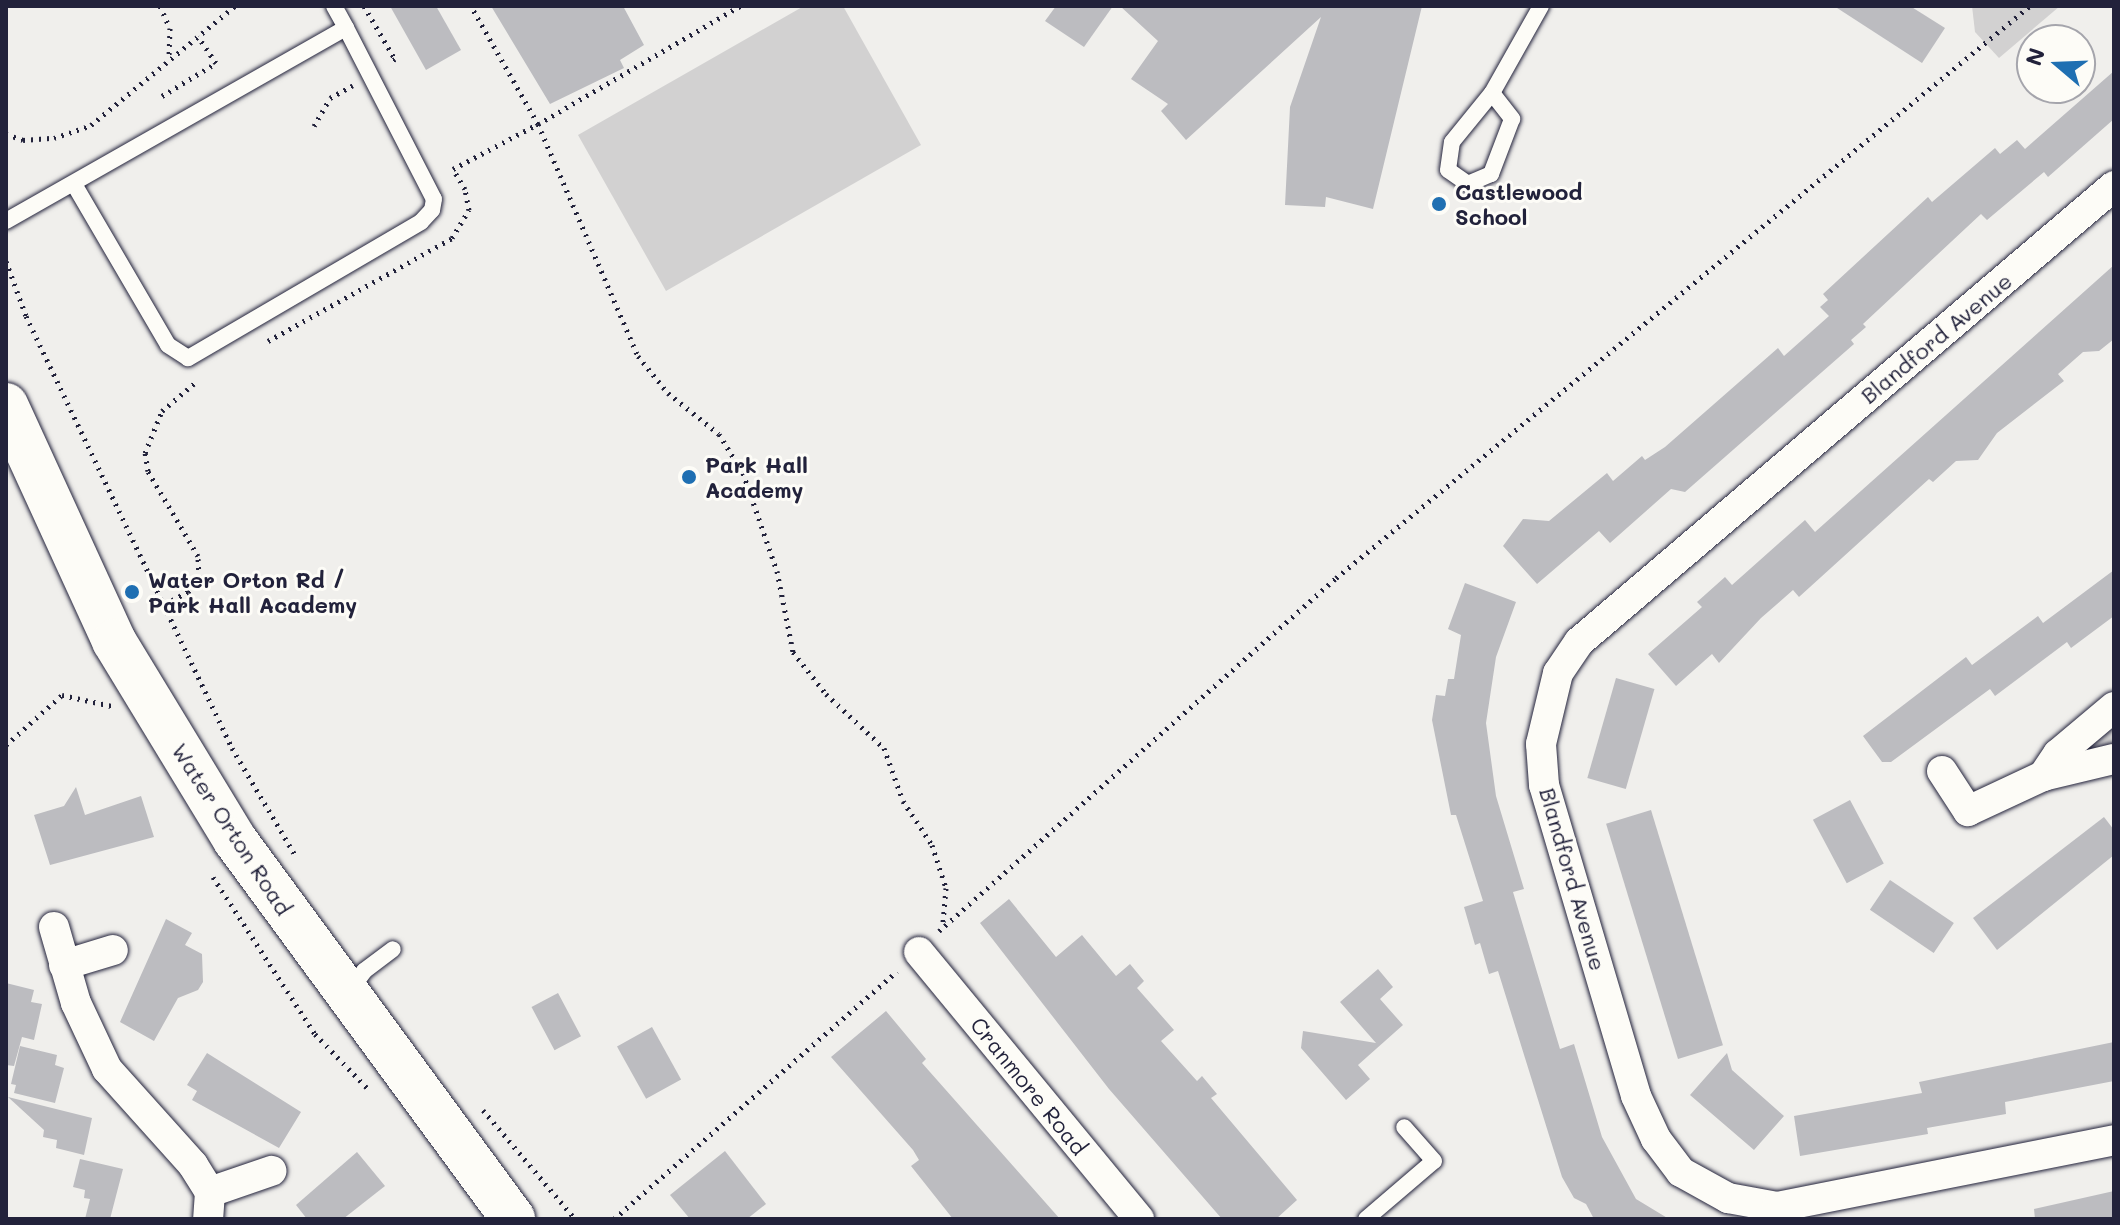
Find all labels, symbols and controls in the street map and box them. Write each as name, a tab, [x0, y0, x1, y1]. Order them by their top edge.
north arrow	[2016, 24, 2096, 104]
text: N	[2018, 44, 2051, 69]
place label: Castlewood School	[1455, 178, 1582, 230]
marker: Castlewood School	[1430, 195, 1448, 213]
street label: Blandford Avenue	[1855, 267, 2017, 409]
place label: Park Hall Academy	[705, 451, 808, 502]
marker: Park Hall Academy	[680, 468, 698, 486]
place label: Water Orton Rd / Park Hall Academy	[148, 566, 357, 618]
marker: Water Orton Rd / Park Hall Academy	[123, 583, 141, 601]
street label: Water Orton Road	[167, 738, 297, 920]
street label: Blandford Avenue	[1534, 785, 1612, 973]
street label: Cranmore Road	[965, 1012, 1093, 1160]

